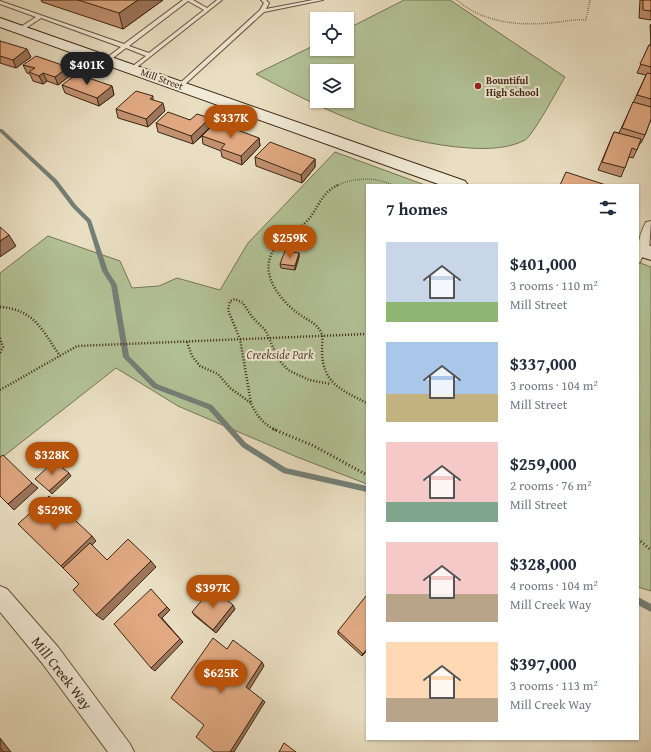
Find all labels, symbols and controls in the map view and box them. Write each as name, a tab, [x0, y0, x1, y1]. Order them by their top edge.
map controls	[310, 12, 354, 108]
button: locate	[310, 12, 354, 56]
pin: $401K	[59, 52, 115, 86]
text: $401K	[69, 55, 105, 74]
street label: Mill Street	[139, 64, 186, 94]
button: layers	[310, 64, 354, 108]
place label: Bountiful High School	[486, 73, 539, 100]
marker: Bountiful High School	[473, 81, 483, 91]
pin: $337K	[203, 105, 259, 139]
text: $337K	[213, 108, 249, 127]
text: 7 homes	[386, 196, 448, 221]
icon: filters	[597, 197, 619, 219]
pin: $259K	[262, 225, 318, 259]
text: $259K	[272, 228, 308, 247]
text: $401,000	[510, 251, 576, 276]
icon: home	[418, 258, 466, 306]
text: 3 rooms · 110 m²	[510, 276, 598, 295]
text: Mill Street	[510, 295, 567, 314]
park label: Creekside Park	[247, 346, 314, 363]
text: $337,000	[510, 351, 576, 376]
icon: home	[418, 358, 466, 406]
text: 3 rooms · 104 m²	[510, 376, 598, 395]
text: Mill Street	[510, 395, 567, 414]
pin: $328K	[24, 442, 80, 476]
text: $328K	[34, 445, 70, 464]
text: $259,000	[510, 451, 576, 476]
icon: home	[418, 458, 466, 506]
text: 2 rooms · 76 m²	[510, 476, 592, 495]
text: Mill Street	[510, 495, 567, 514]
pin: $529K	[27, 497, 83, 531]
text: $529K	[37, 500, 73, 519]
text: $328,000	[510, 551, 576, 576]
icon: home	[418, 558, 466, 606]
pin: $397K	[185, 575, 241, 609]
text: 4 rooms · 104 m²	[510, 576, 598, 595]
text: $397K	[195, 578, 231, 597]
text: Mill Creek Way	[510, 595, 592, 614]
street label: Mill Creek Way	[27, 632, 97, 714]
text: $397,000	[510, 651, 576, 676]
icon: home	[418, 658, 466, 706]
pin: $625K	[193, 660, 249, 694]
text: $625K	[203, 663, 239, 682]
text: 3 rooms · 113 m²	[510, 676, 598, 695]
text: Mill Creek Way	[510, 695, 592, 714]

